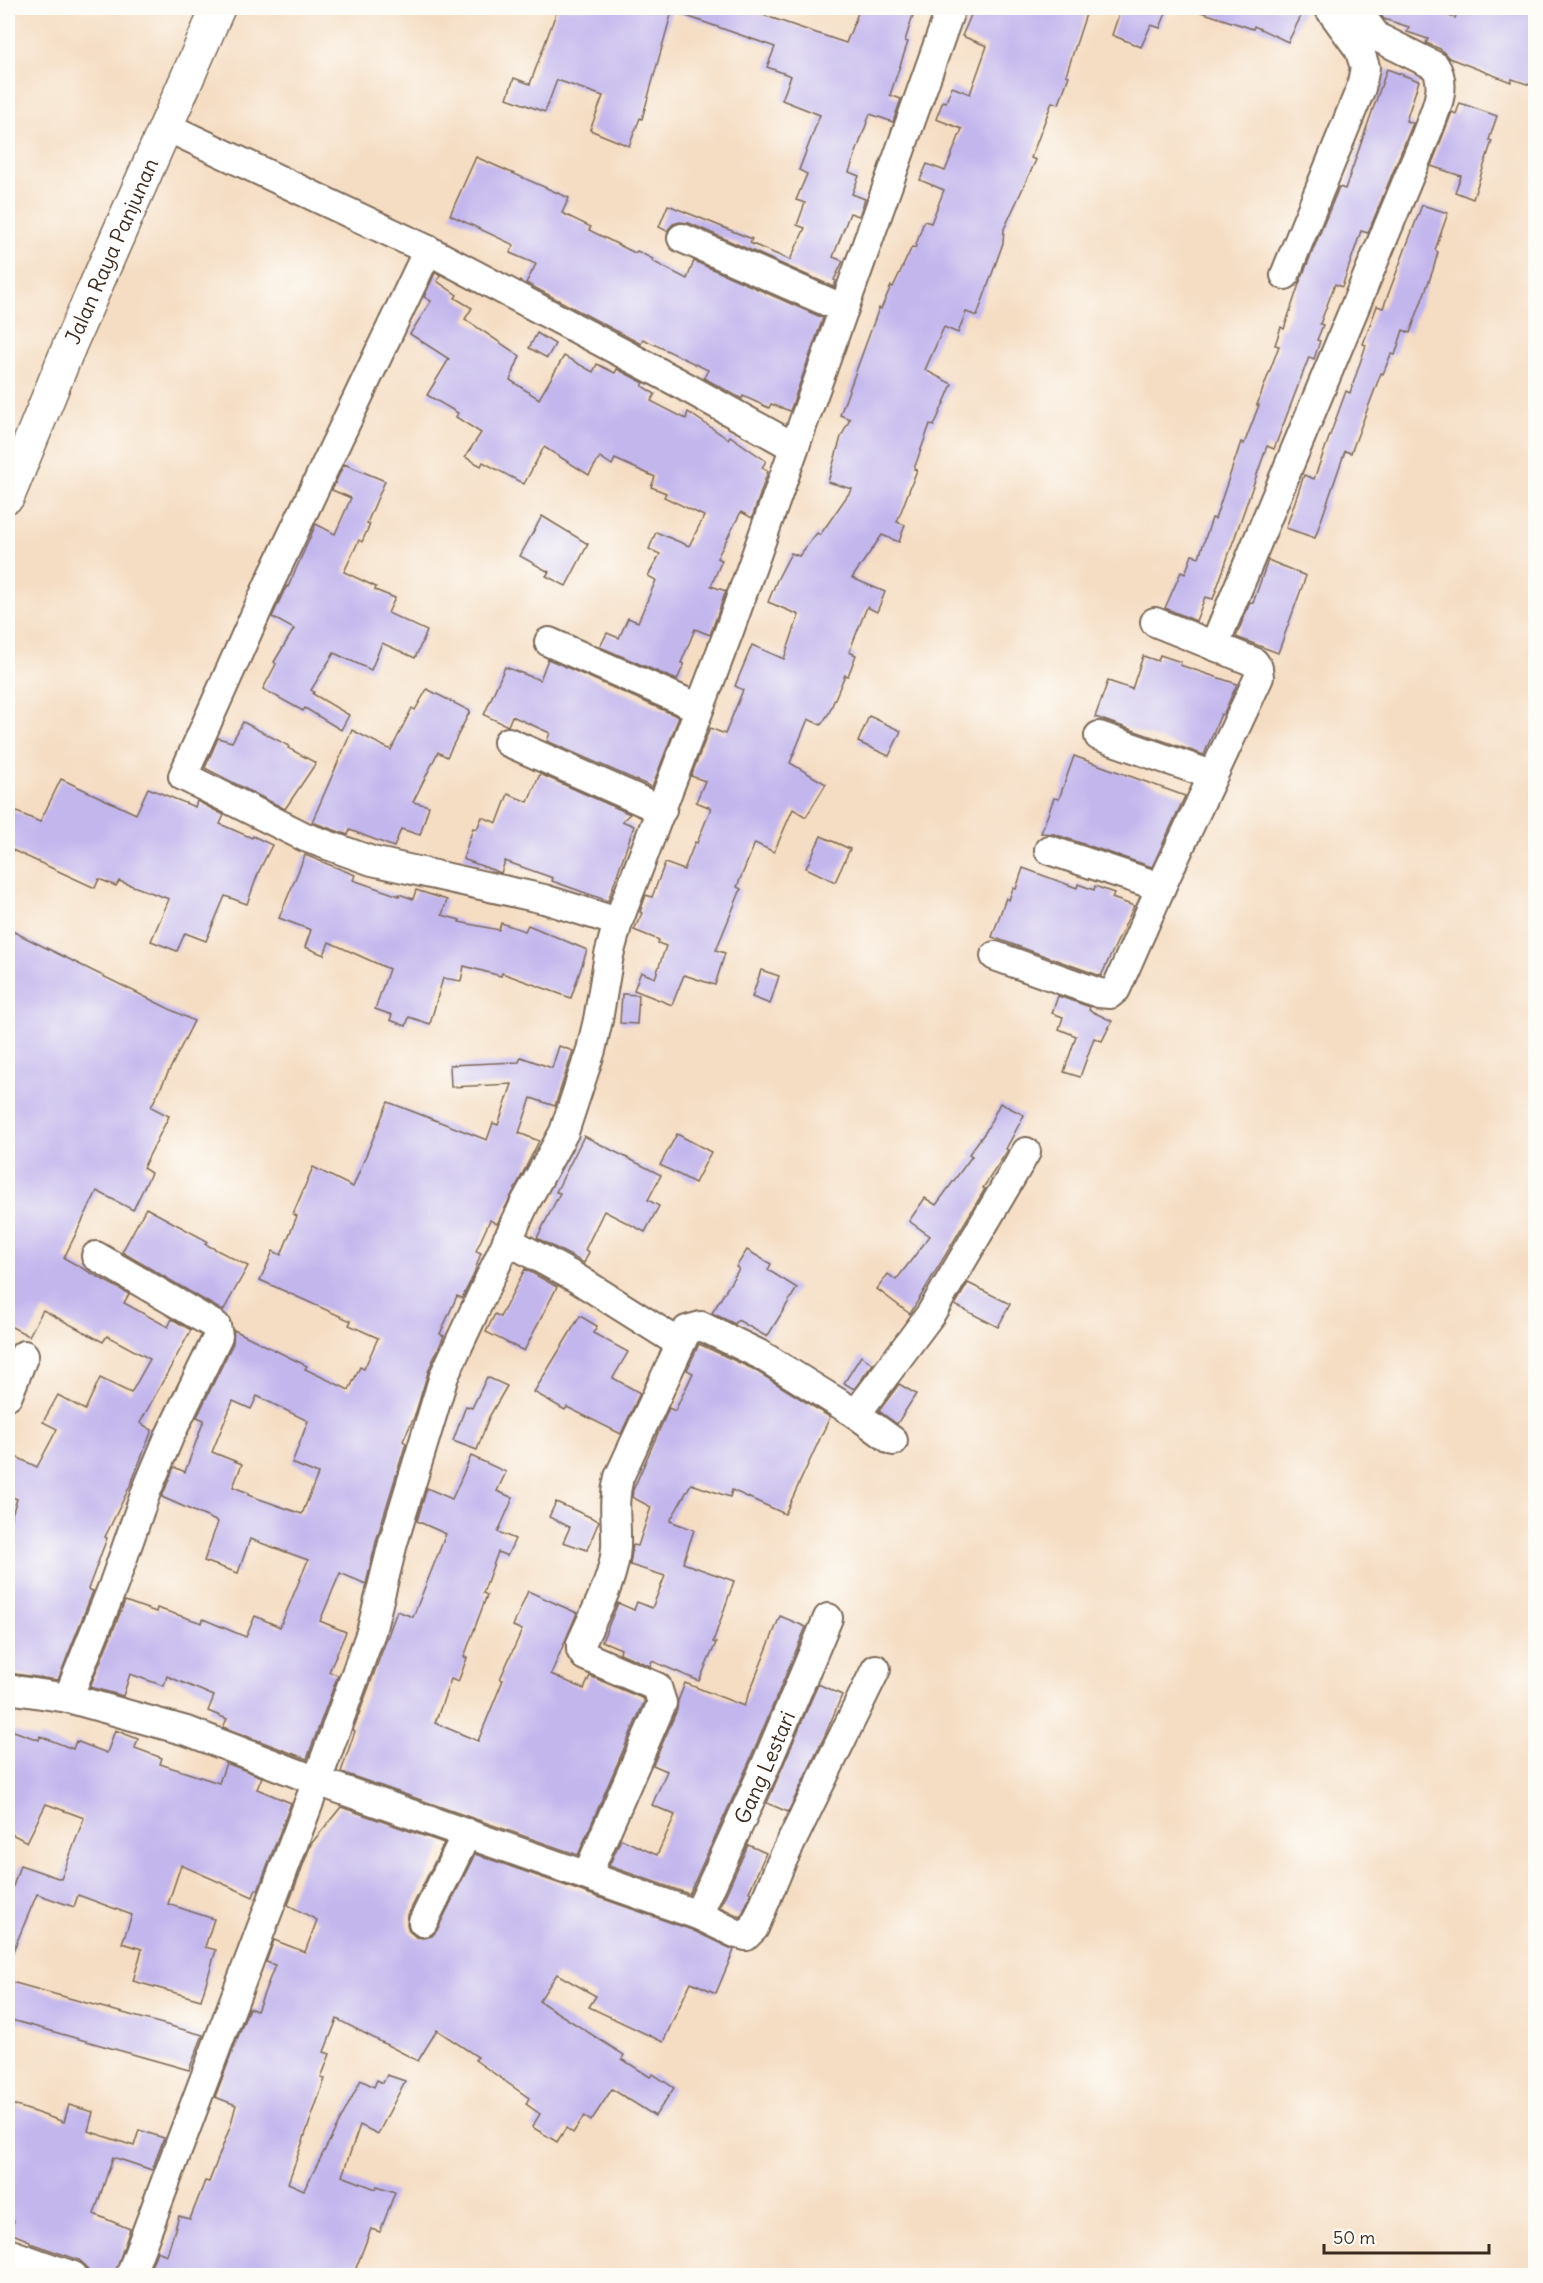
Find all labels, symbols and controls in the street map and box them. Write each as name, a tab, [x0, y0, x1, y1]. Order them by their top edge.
street label: Jalan Raya Panjunan	[58, 154, 164, 348]
street label: Gang Lestari	[728, 1707, 801, 1828]
scale bar	[1324, 2217, 1489, 2255]
text: 50 m	[1333, 2226, 1375, 2249]

